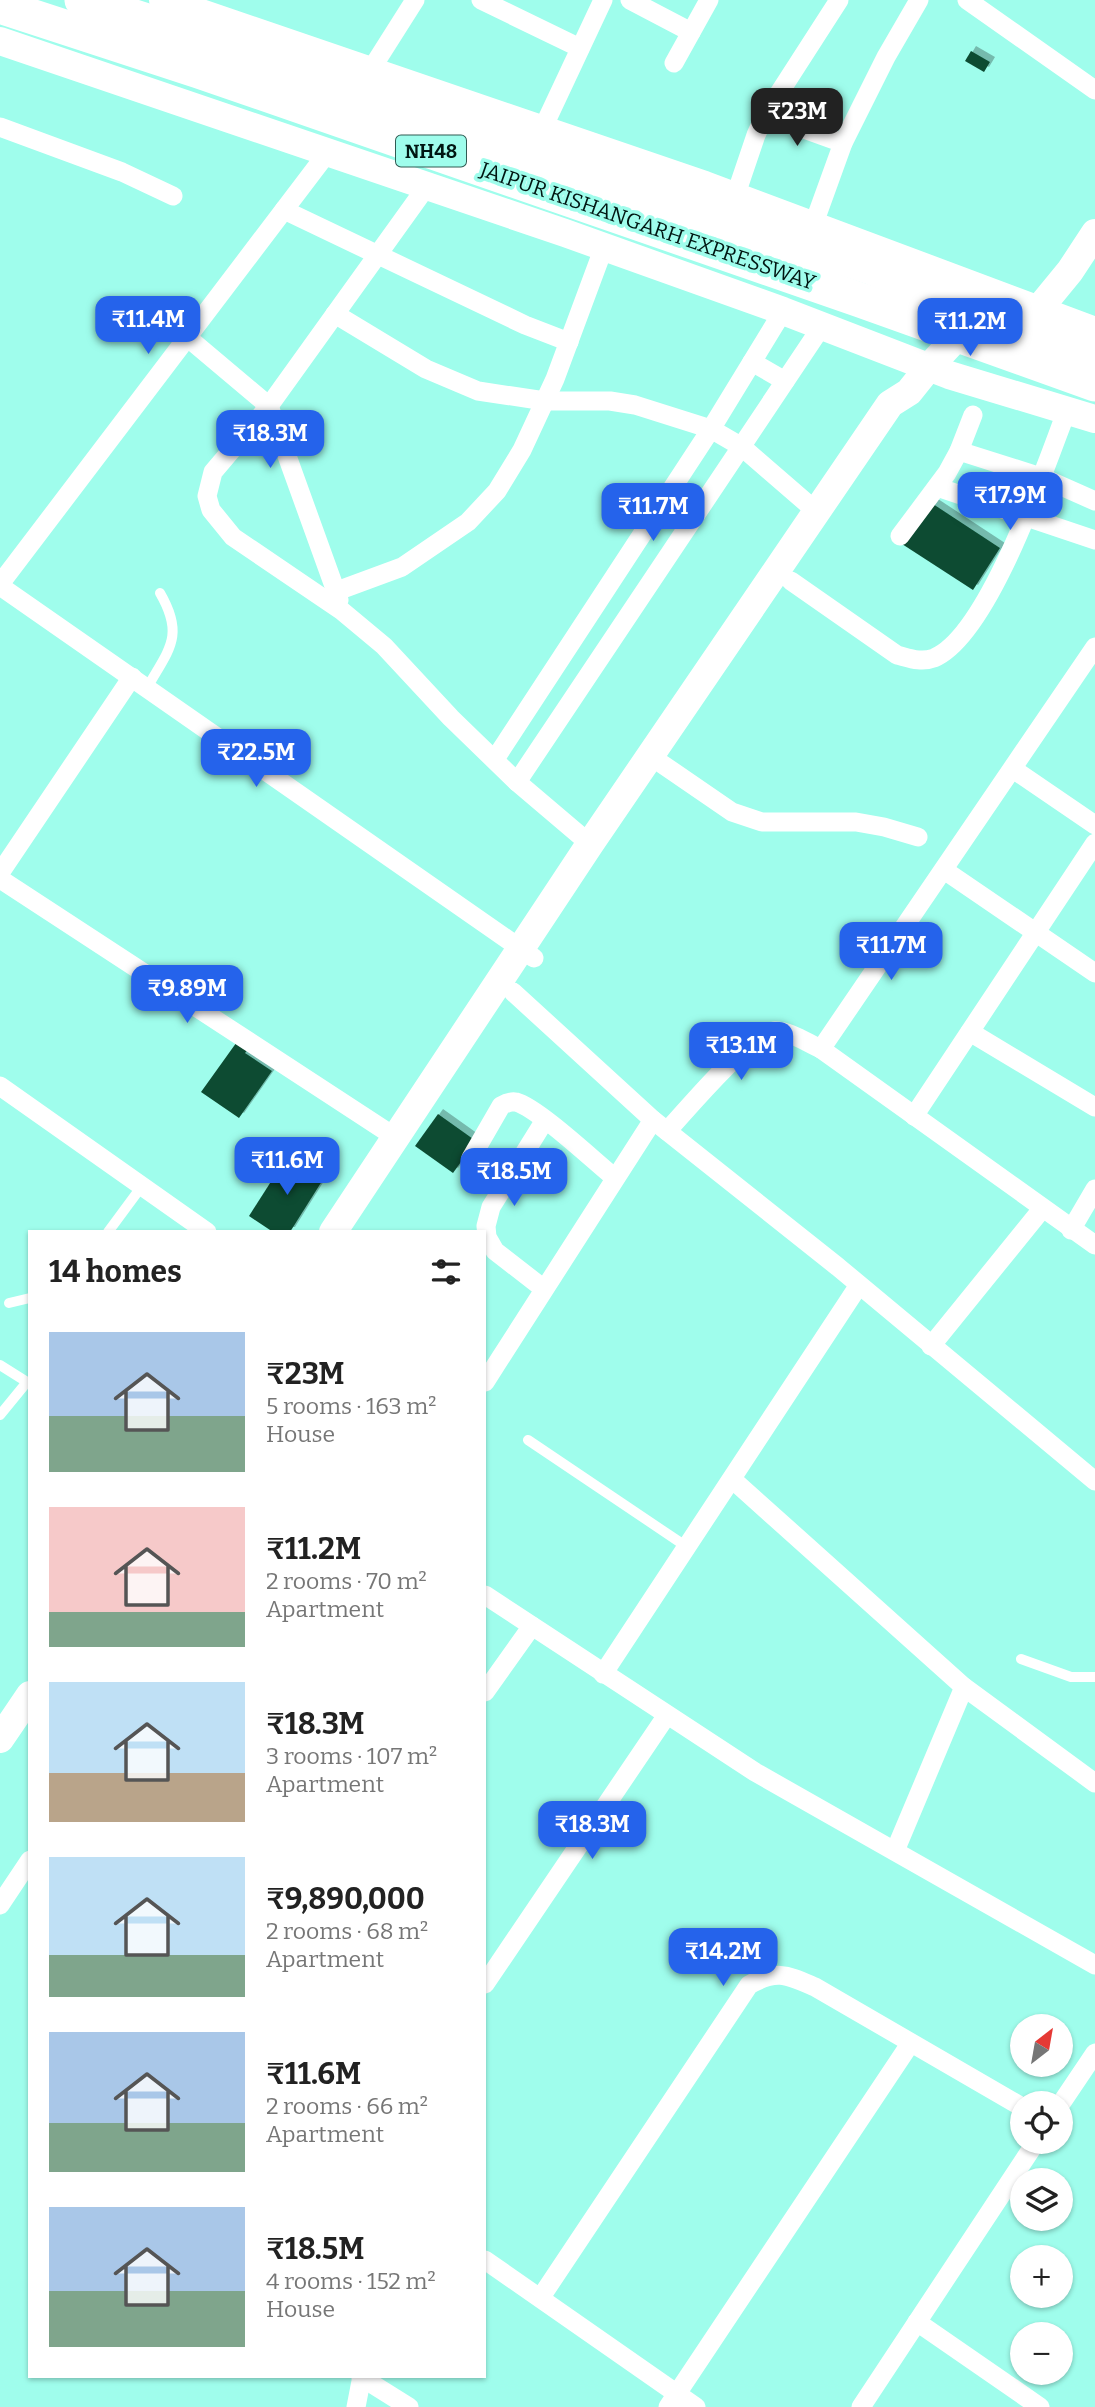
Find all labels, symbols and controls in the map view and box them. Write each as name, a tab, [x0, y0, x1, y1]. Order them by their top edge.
pin: ₹23M	[756, 88, 838, 148]
text: ₹23M	[767, 97, 827, 125]
road number: NH48	[396, 136, 466, 167]
street label: JAIPUR KISHANGARH EXPRESSWAY	[476, 156, 820, 296]
pin: ₹11.4M	[91, 296, 205, 356]
pin: ₹11.2M	[913, 298, 1027, 358]
text: ₹11.4M	[111, 305, 185, 333]
text: ₹11.2M	[934, 307, 1006, 335]
pin: ₹18.3M	[213, 410, 327, 470]
text: ₹18.3M	[232, 419, 308, 447]
pin: ₹17.9M	[953, 472, 1067, 532]
text: ₹17.9M	[974, 481, 1046, 509]
pin: ₹11.7M	[596, 484, 710, 543]
text: ₹11.7M	[618, 492, 688, 520]
pin: ₹22.5M	[199, 730, 313, 789]
text: ₹22.5M	[217, 738, 295, 766]
pin: ₹11.7M	[834, 922, 948, 982]
text: ₹11.7M	[856, 931, 926, 959]
pin: ₹9.89M	[130, 965, 244, 1025]
text: ₹9.89M	[147, 974, 227, 1002]
pin: ₹13.1M	[684, 1023, 798, 1082]
text: ₹13.1M	[705, 1031, 777, 1059]
pin: ₹11.6M	[230, 1138, 344, 1197]
text: ₹11.6M	[251, 1146, 323, 1174]
pin: ₹18.5M	[457, 1148, 571, 1208]
text: ₹18.5M	[476, 1157, 552, 1185]
icon: filters	[427, 1253, 465, 1291]
text: 14 homes	[49, 1254, 182, 1290]
text: ₹23M	[266, 1356, 345, 1392]
icon: home	[105, 1360, 189, 1444]
text: 5 rooms · 163 m²	[266, 1392, 436, 1420]
text: House	[266, 1420, 335, 1448]
text: ₹11.2M	[266, 1531, 361, 1567]
icon: home	[105, 1535, 189, 1619]
text: 2 rooms · 70 m²	[266, 1567, 427, 1595]
text: Apartment	[266, 1595, 384, 1623]
text: ₹18.3M	[266, 1706, 365, 1742]
icon: home	[105, 1710, 189, 1794]
text: 3 rooms · 107 m²	[266, 1742, 437, 1770]
text: Apartment	[266, 1770, 384, 1798]
pin: ₹18.3M	[535, 1801, 649, 1861]
text: ₹18.3M	[554, 1810, 630, 1838]
text: ₹9,890,000	[266, 1881, 425, 1917]
icon: home	[105, 1885, 189, 1969]
text: 2 rooms · 68 m²	[266, 1917, 428, 1945]
pin: ₹14.2M	[666, 1928, 780, 1988]
text: ₹14.2M	[685, 1937, 761, 1965]
text: Apartment	[266, 1945, 384, 1973]
north arrow	[1010, 2014, 1073, 2077]
map controls	[1010, 2014, 1073, 2385]
text: ₹11.6M	[266, 2056, 361, 2092]
icon: home	[105, 2060, 189, 2144]
button: locate	[1010, 2091, 1073, 2154]
text: 2 rooms · 66 m²	[266, 2092, 428, 2120]
text: Apartment	[266, 2120, 384, 2148]
button: layers	[1010, 2168, 1073, 2231]
text: ₹18.5M	[266, 2231, 364, 2267]
icon: home	[105, 2235, 189, 2319]
button: +	[1010, 2245, 1073, 2308]
text: 4 rooms · 152 m²	[266, 2267, 436, 2295]
text: House	[266, 2295, 335, 2323]
button: −	[1010, 2322, 1073, 2385]

